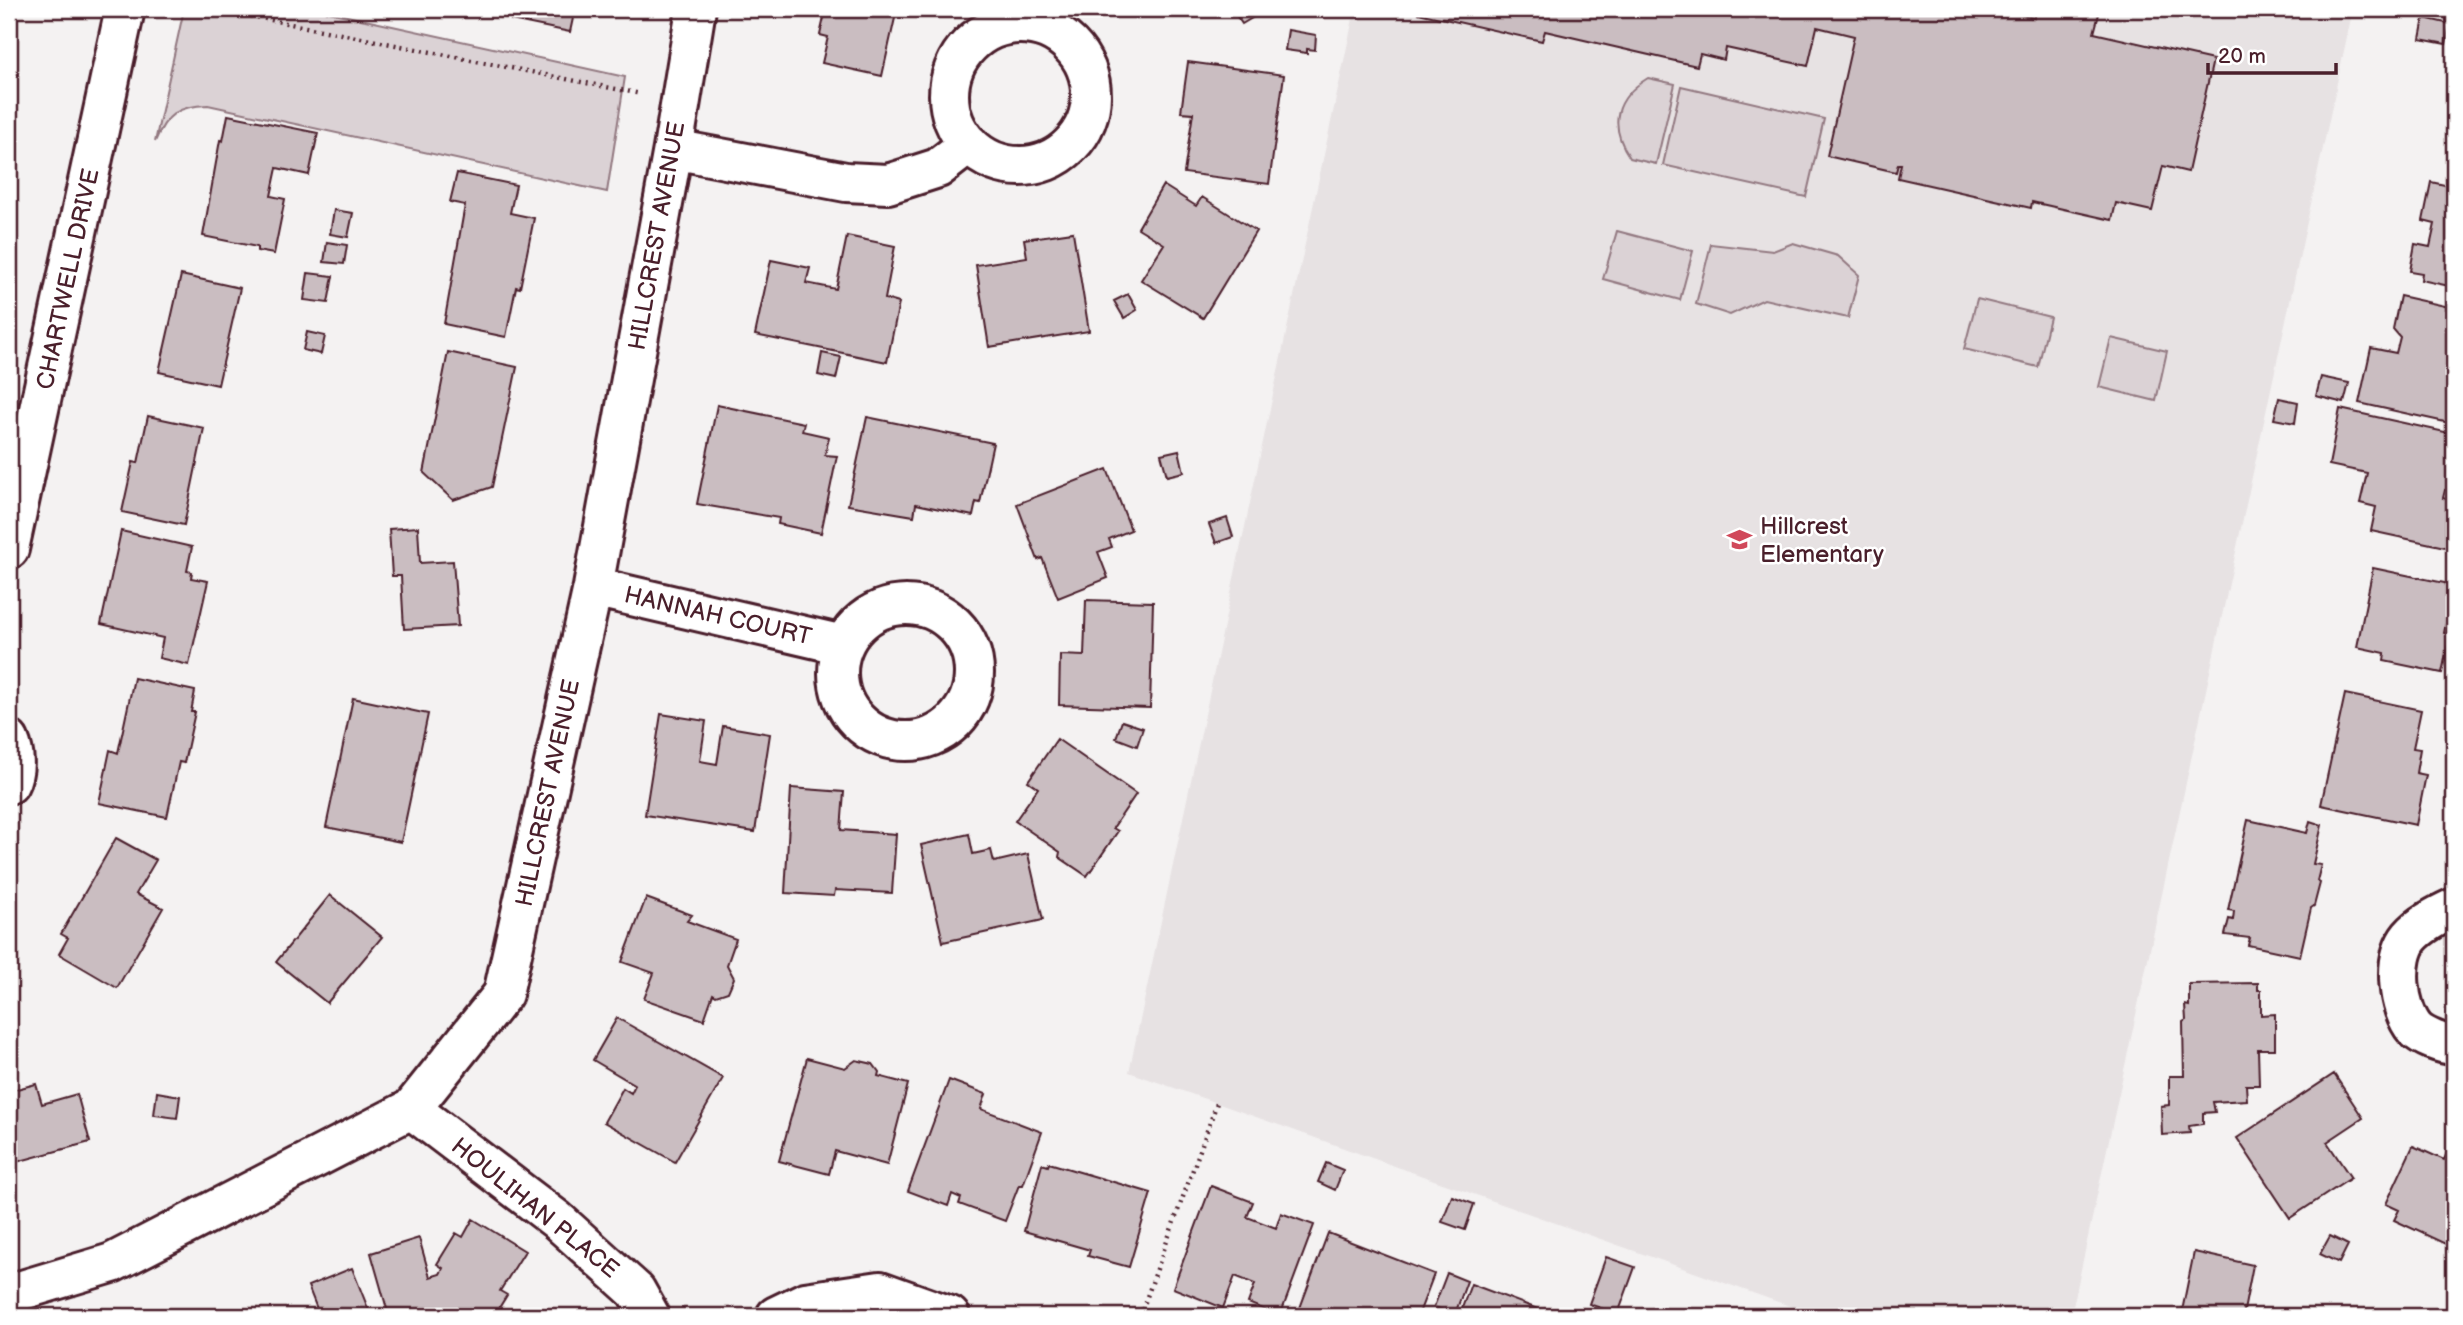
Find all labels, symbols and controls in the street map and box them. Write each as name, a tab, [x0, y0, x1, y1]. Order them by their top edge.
scale bar	[2208, 32, 2335, 76]
text: 20 m	[2218, 44, 2266, 69]
street label: HILLCREST AVENUE	[623, 119, 691, 353]
street label: CHARTWELL DRIVE	[30, 166, 106, 392]
place label: Hillcrest Elementary	[1760, 512, 1884, 569]
school or university icon: Hillcrest Elementary	[1726, 526, 1754, 554]
street label: HANNAH COURT	[621, 580, 815, 652]
street label: HILLCREST AVENUE	[510, 677, 586, 909]
street label: HOULIHAN PLACE	[445, 1132, 625, 1284]

